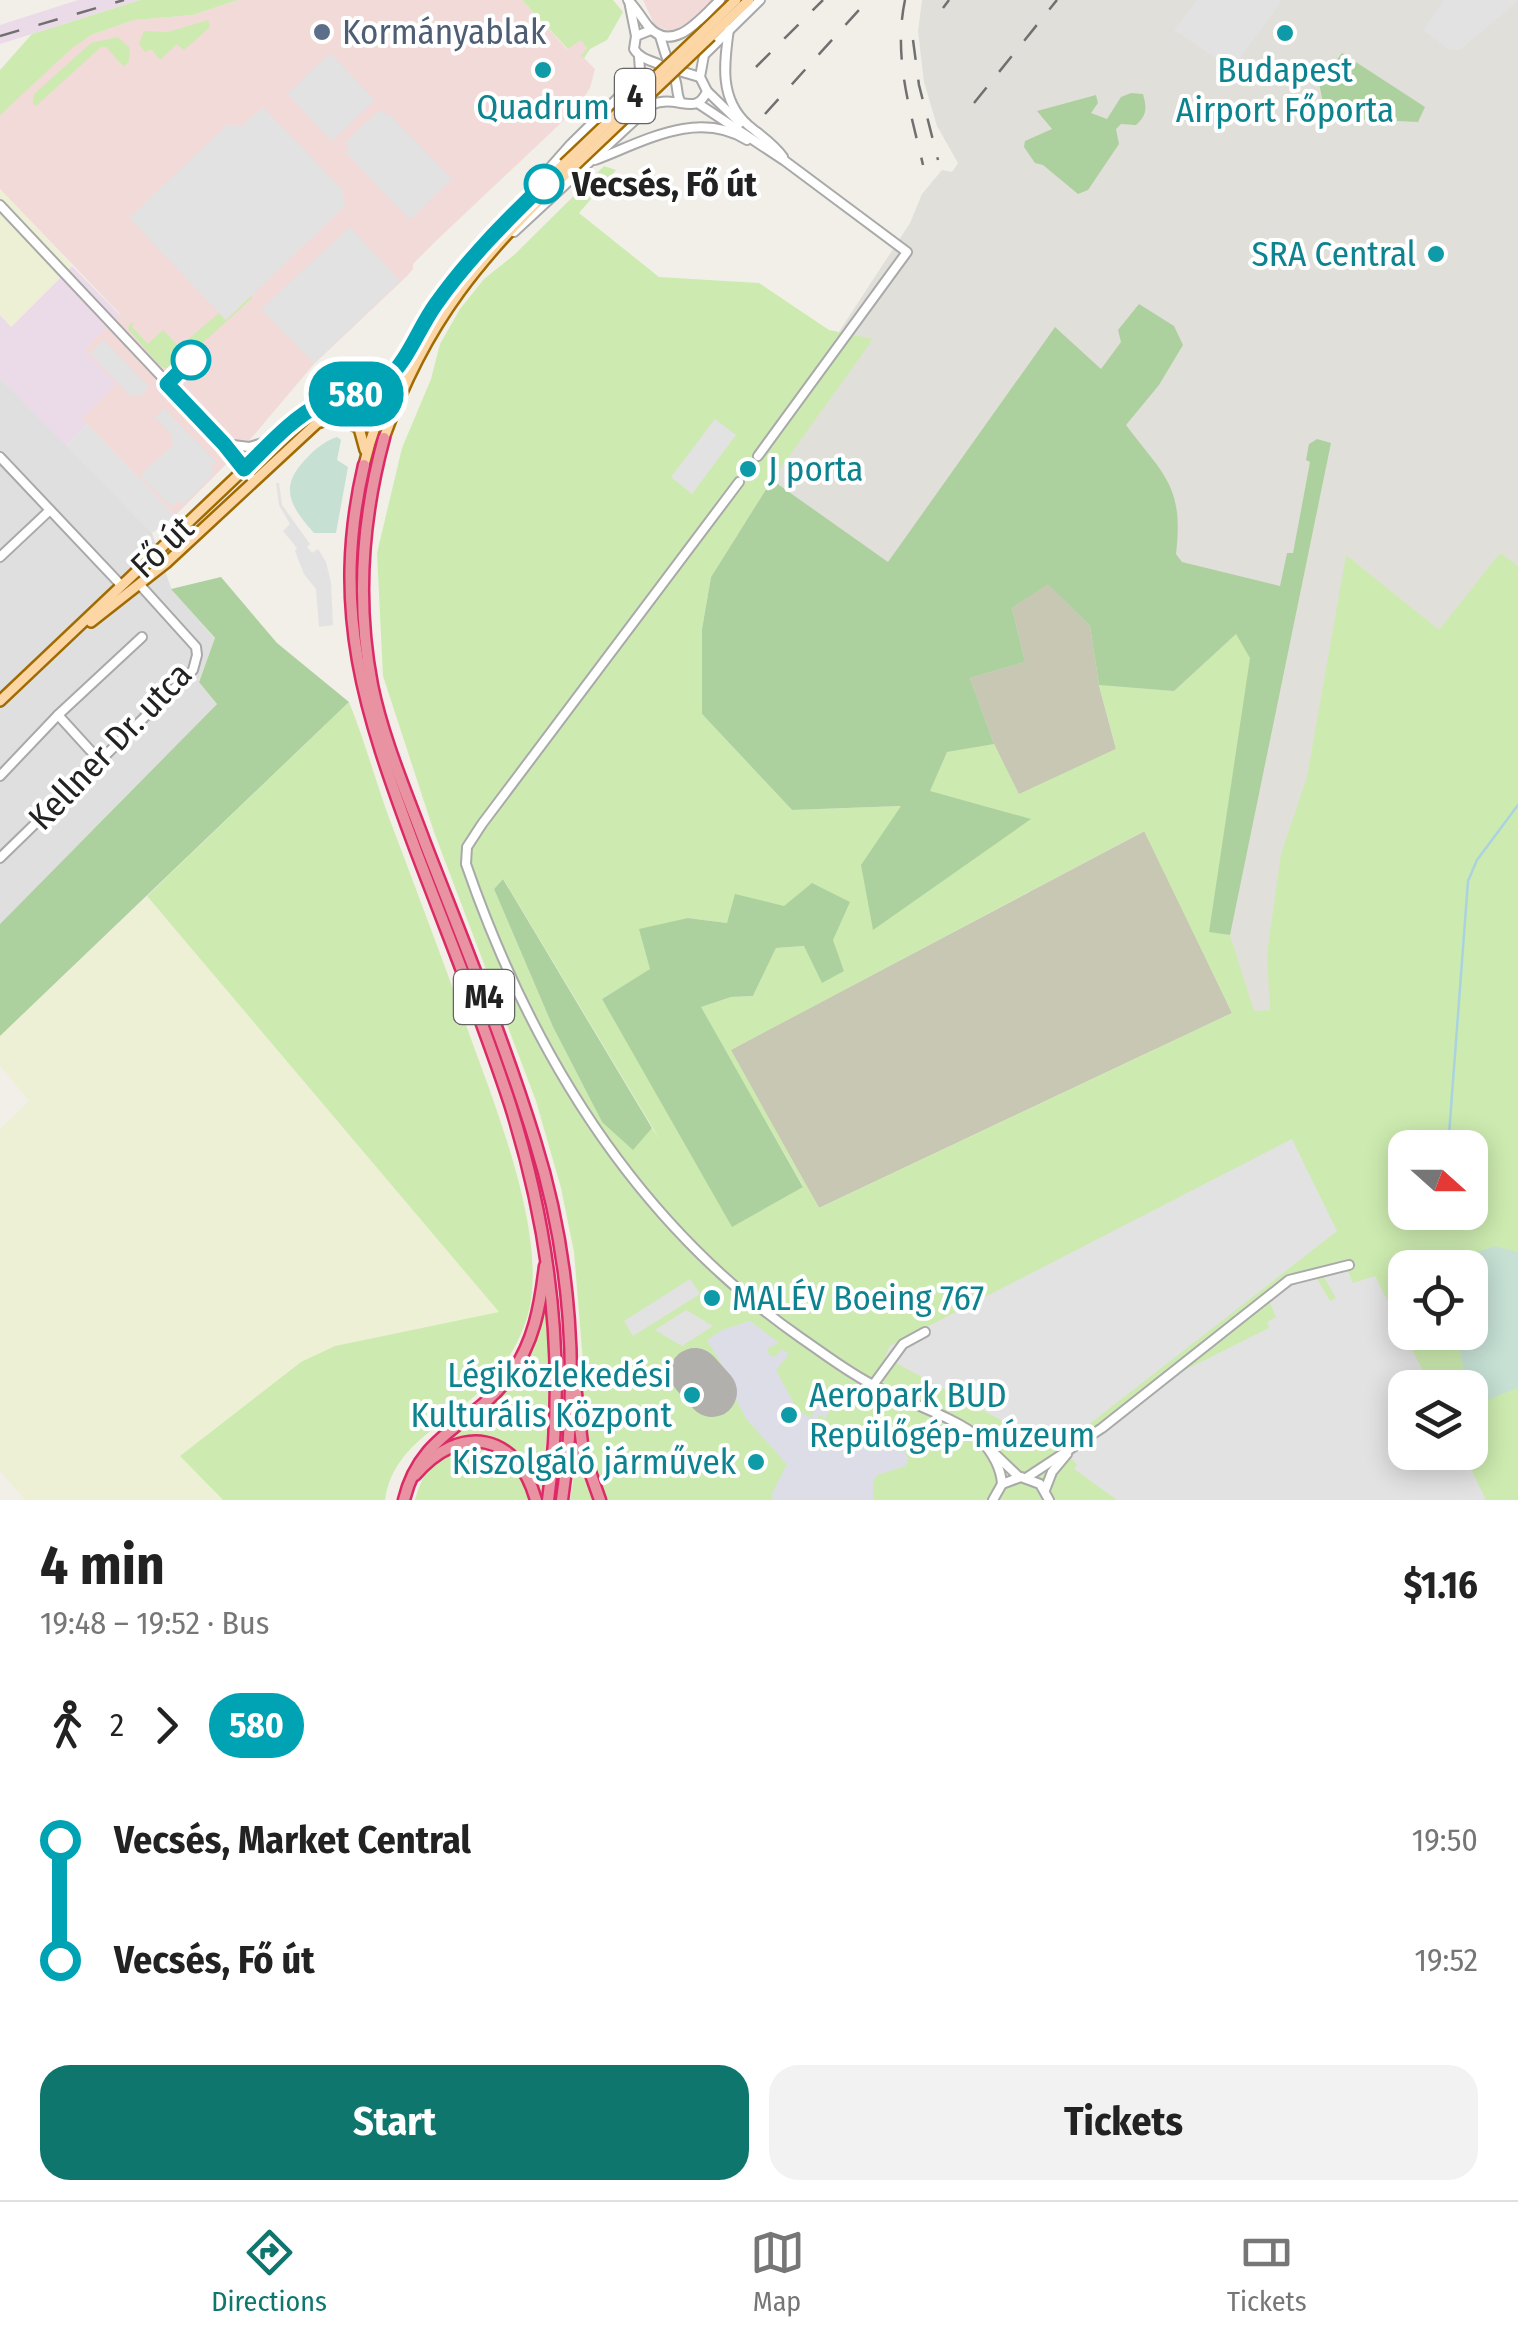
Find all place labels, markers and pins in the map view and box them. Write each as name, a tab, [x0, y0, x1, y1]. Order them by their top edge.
place label: Kormányablak	[342, 11, 547, 53]
marker: Kormányablak	[311, 21, 333, 43]
marker: Budapest Airport Főporta	[1274, 22, 1296, 44]
place label: Budapest Airport Főporta	[1176, 49, 1394, 131]
marker: Quadrum	[532, 59, 554, 81]
place label: Quadrum	[476, 86, 610, 128]
place label: Vecsés, Fő út	[571, 163, 757, 205]
marker: Vecsés, Fő út	[525, 165, 563, 203]
place label: SRA Central	[1251, 233, 1416, 275]
marker: SRA Central	[1425, 243, 1447, 265]
unlabelled marker	[172, 341, 210, 379]
place label: J porta	[768, 448, 863, 490]
marker: J porta	[737, 458, 759, 480]
place label: MALÉV Boeing 767	[732, 1277, 984, 1319]
marker: MALÉV Boeing 767	[701, 1287, 723, 1309]
place label: Légiközlekedési Kulturális Központ	[410, 1354, 673, 1436]
place label: Aeropark BUD Repülőgép-múzeum	[809, 1374, 1095, 1456]
marker: Légiközlekedési Kulturális Központ	[681, 1384, 703, 1406]
marker: Aeropark BUD Repülőgép-múzeum	[778, 1404, 800, 1426]
place label: Kiszolgáló járművek	[452, 1441, 737, 1483]
marker: Kiszolgáló járművek	[745, 1451, 767, 1473]

